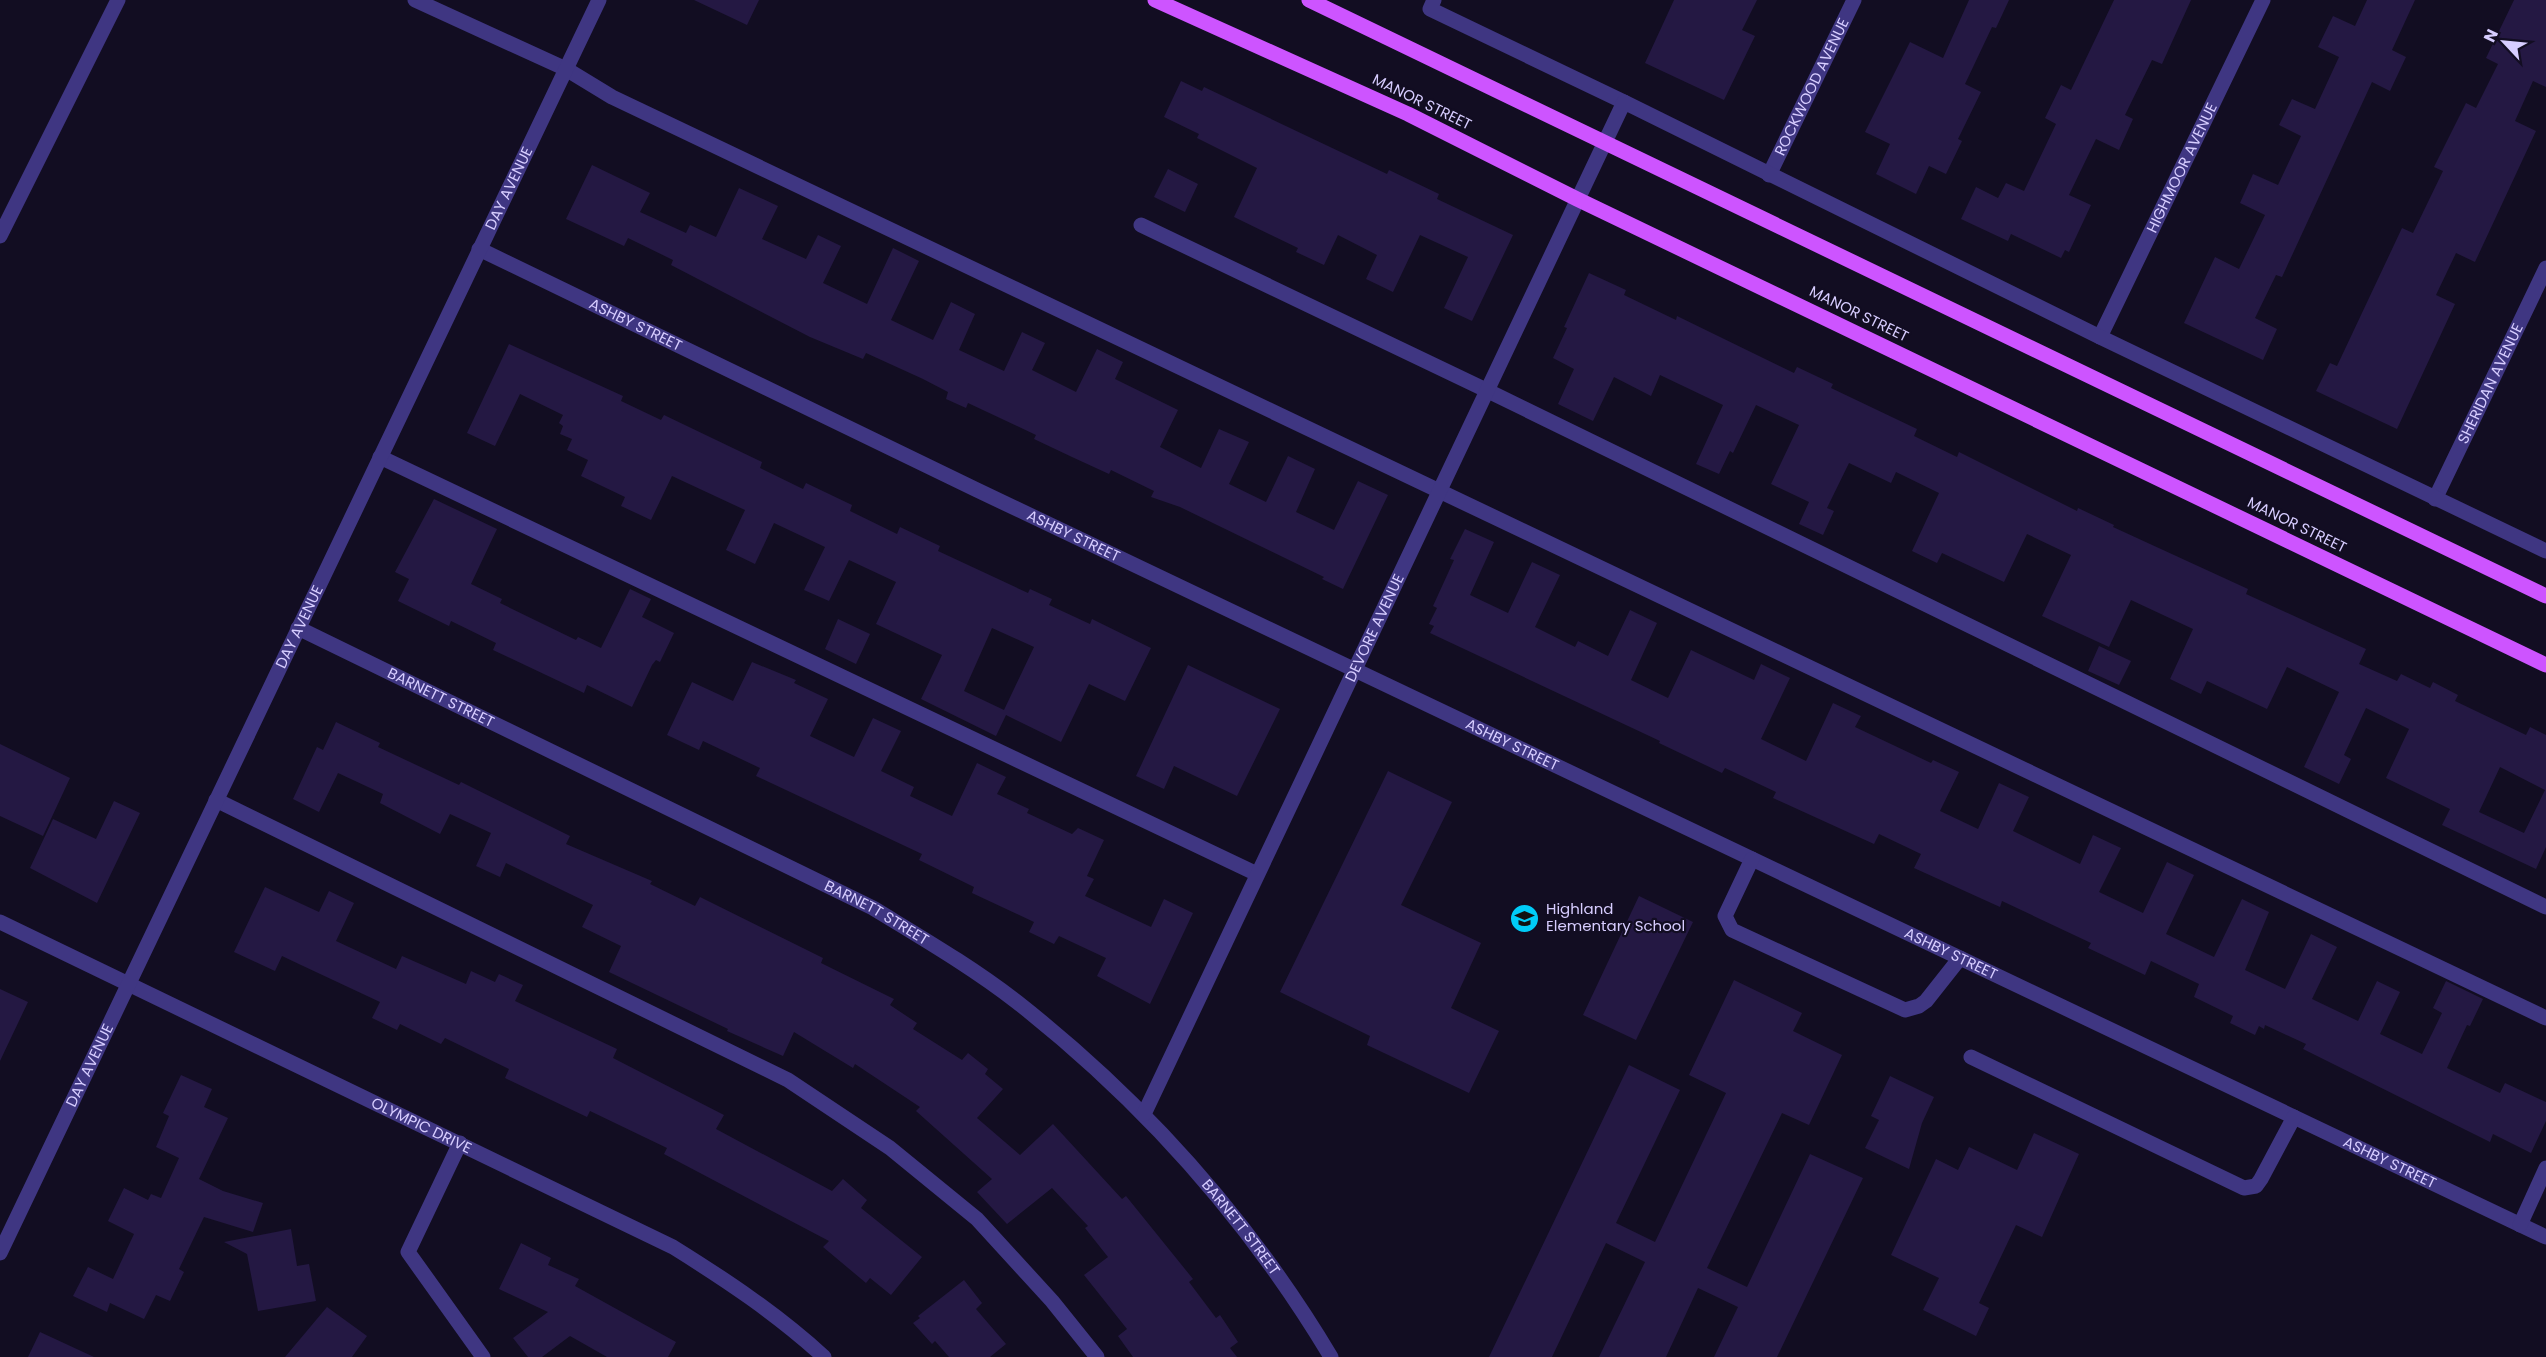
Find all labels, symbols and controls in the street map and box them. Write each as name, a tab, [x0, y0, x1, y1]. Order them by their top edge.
north arrow	[2474, 12, 2534, 72]
street label: ROCKWOOD AVENUE	[1769, 14, 1854, 159]
text: N	[2478, 25, 2504, 46]
street label: MANOR STREET	[1369, 68, 1475, 135]
street label: HIGHMOOR AVENUE	[2141, 99, 2222, 236]
street label: DAY AVENUE	[480, 143, 537, 233]
street label: MANOR STREET	[1806, 280, 1912, 347]
street label: ASHBY STREET	[586, 293, 686, 356]
street label: SHERIDAN AVENUE	[2452, 320, 2528, 447]
street label: MANOR STREET	[2244, 491, 2350, 558]
street label: ASHBY STREET	[1024, 504, 1124, 567]
street label: DEVORE AVENUE	[1339, 570, 1409, 685]
street label: DAY AVENUE	[270, 582, 328, 672]
street label: BARNETT STREET	[384, 662, 498, 732]
street label: ASHBY STREET	[1462, 713, 1562, 776]
street label: BARNETT STREET	[821, 875, 933, 950]
place label: Highland Elementary School	[1546, 898, 1685, 936]
school or university icon: Highland Elementary School	[1509, 902, 1541, 934]
street label: ASHBY STREET	[1901, 922, 2001, 984]
street label: DAY AVENUE	[60, 1020, 118, 1110]
street label: OLYMPIC DRIVE	[368, 1092, 475, 1158]
street label: ASHBY STREET	[2340, 1131, 2440, 1193]
street label: BARNETT STREET	[1197, 1174, 1285, 1279]

